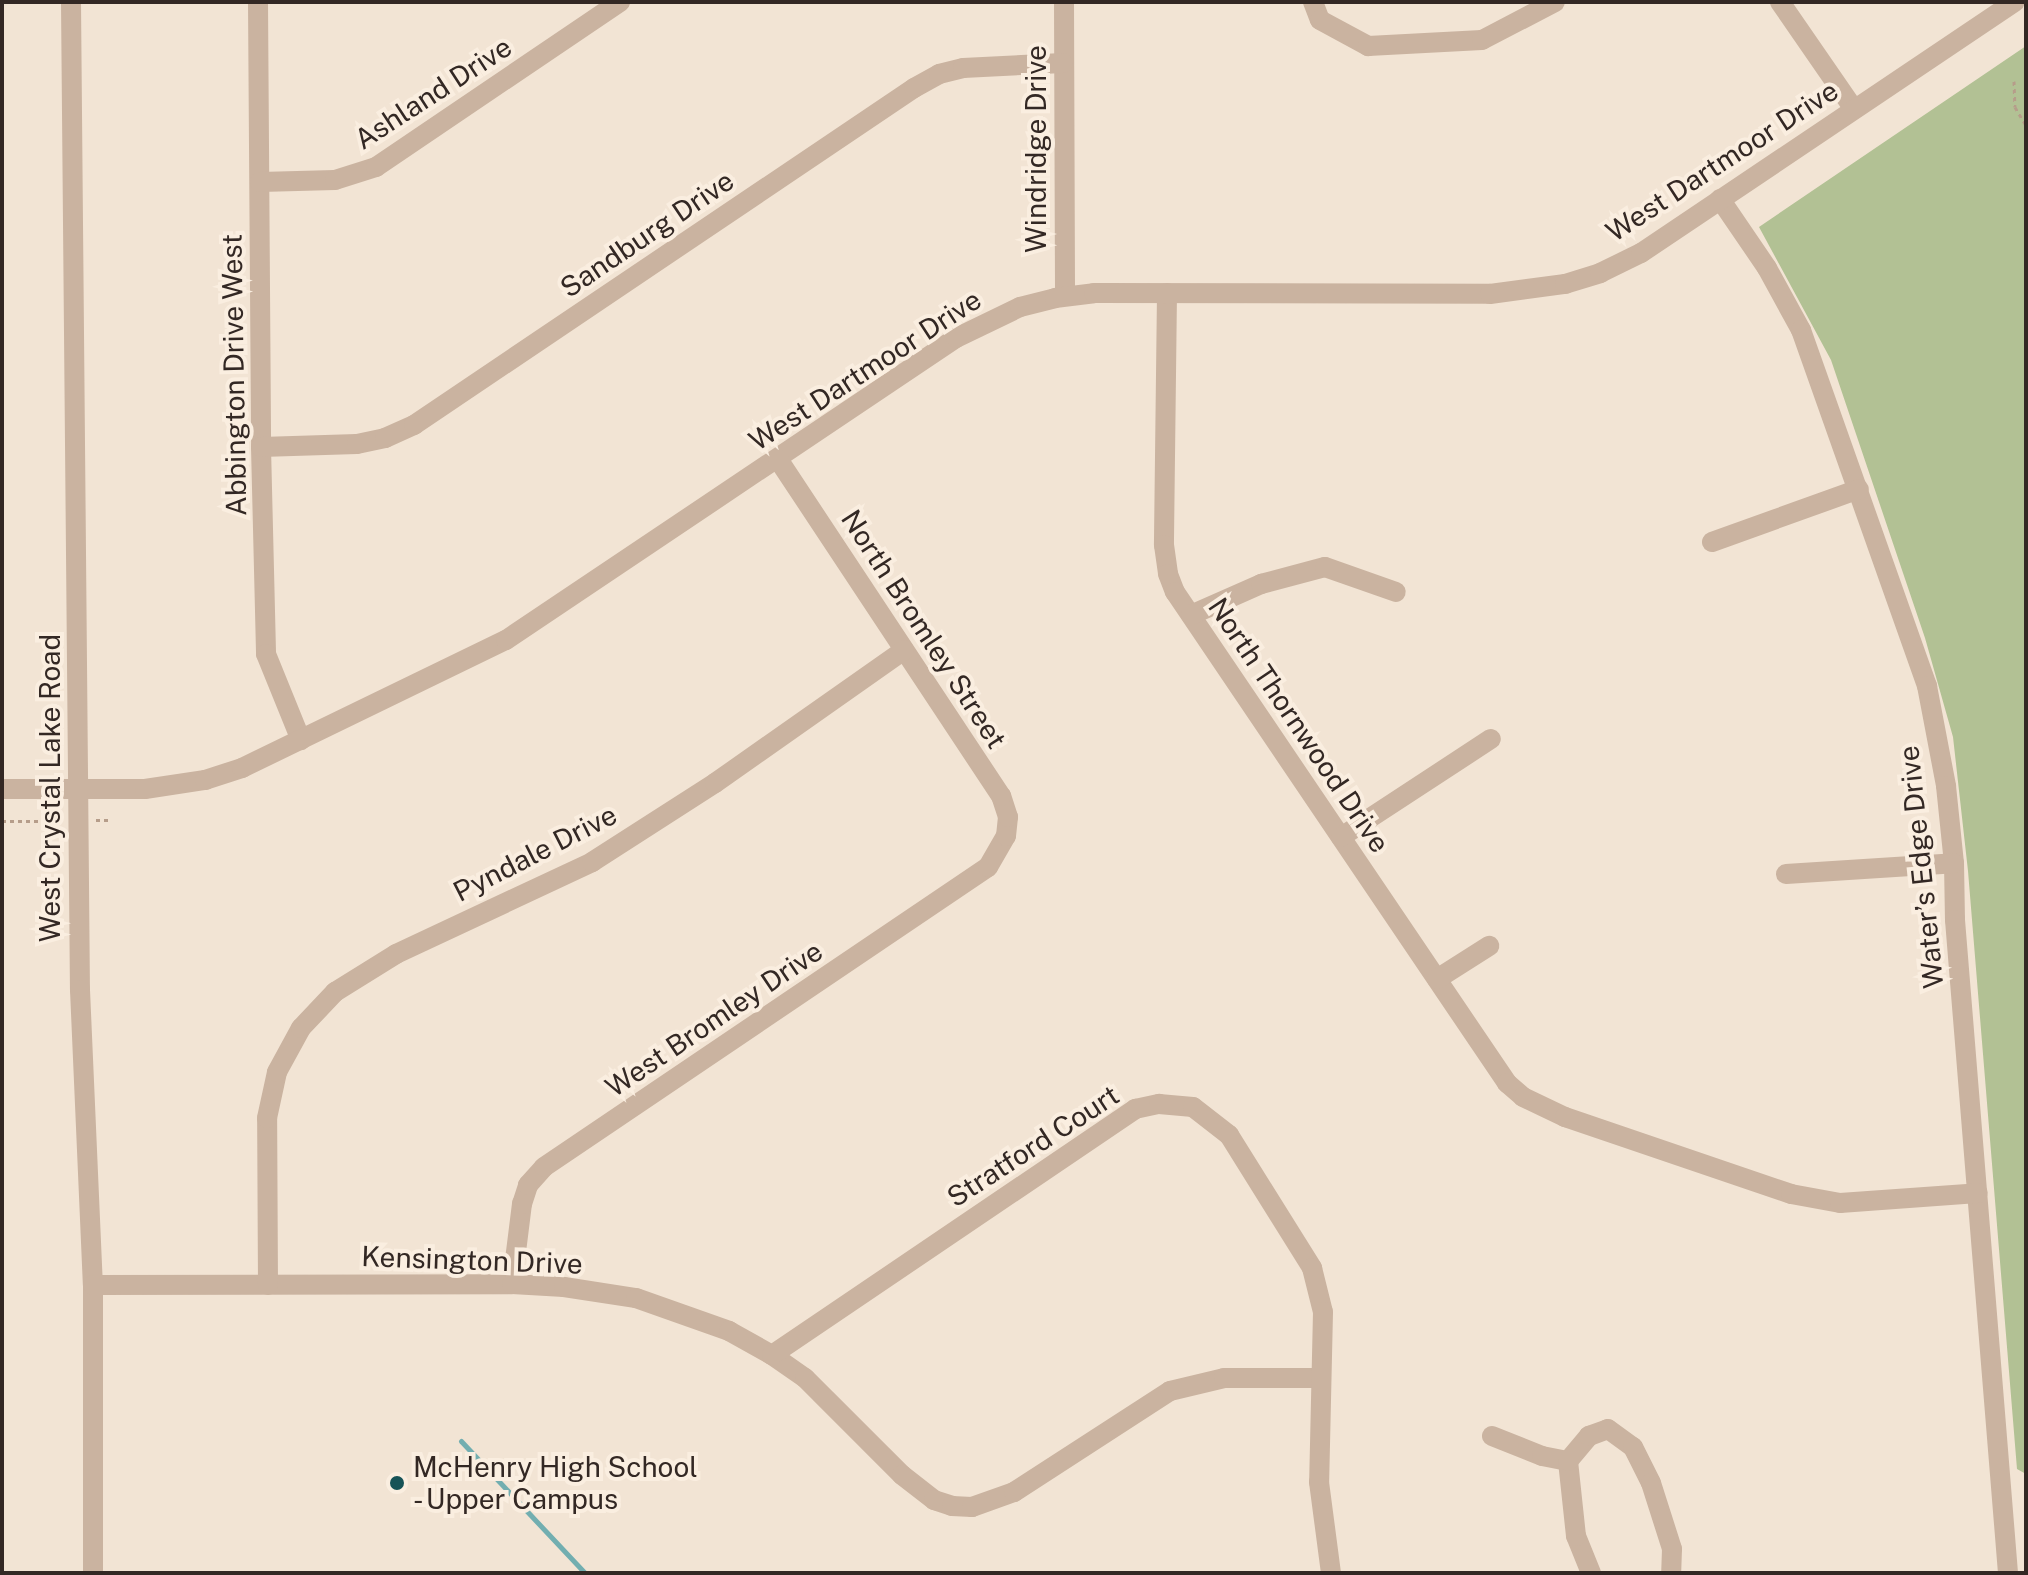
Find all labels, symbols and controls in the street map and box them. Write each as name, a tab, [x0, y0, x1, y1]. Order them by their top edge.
street label: Ashland Drive	[348, 30, 518, 156]
street label: Windridge Drive	[1019, 45, 1053, 253]
street label: West Dartmoor Drive	[1600, 73, 1844, 249]
street label: Sandburg Drive	[554, 164, 740, 304]
street label: Abbington Drive West	[215, 233, 253, 517]
street label: West Dartmoor Drive	[743, 282, 987, 458]
street label: North Bromley Street	[834, 503, 1014, 755]
street label: North Thornwood Drive	[1201, 591, 1397, 859]
street label: West Crystal Lake Road	[33, 634, 67, 942]
street label: Water’s Edge Drive	[1892, 744, 1950, 990]
street label: Pyndale Drive	[448, 797, 622, 909]
street label: West Bromley Drive	[599, 934, 829, 1104]
street label: Stratford Court	[941, 1078, 1125, 1214]
street label: Kensington Drive	[361, 1239, 583, 1281]
place label: McHenry High School - Upper Campus	[413, 1450, 698, 1516]
marker: McHenry High School - Upper Campus	[388, 1474, 406, 1492]

